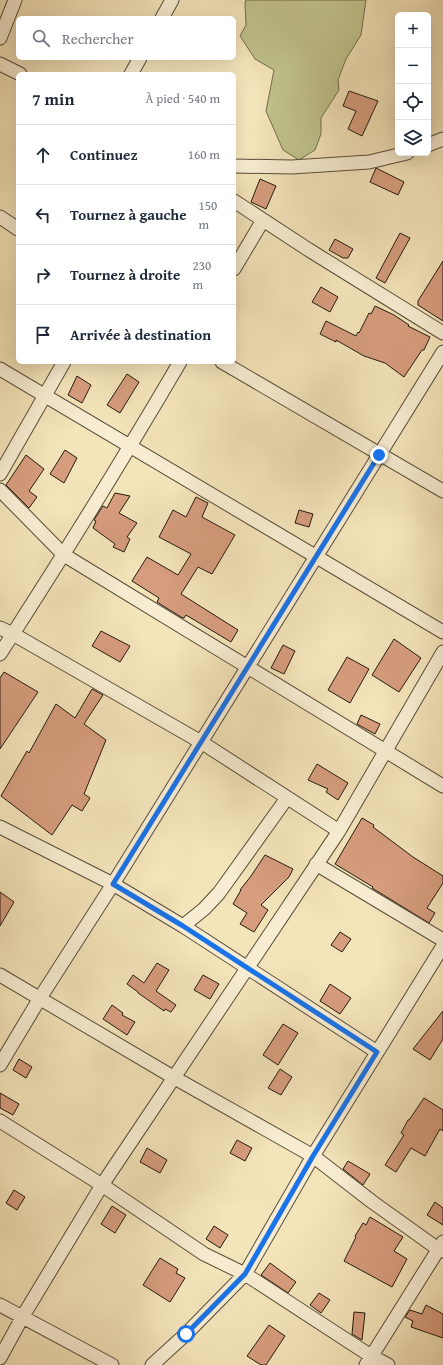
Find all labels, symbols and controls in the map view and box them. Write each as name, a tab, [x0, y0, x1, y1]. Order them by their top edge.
map controls	[395, 12, 431, 156]
button: +	[395, 12, 431, 48]
search box	[16, 16, 236, 60]
icon: search	[30, 27, 52, 49]
text: Rechercher	[62, 28, 134, 49]
button: −	[395, 48, 431, 84]
button: locate	[395, 84, 431, 120]
text: 7 min	[32, 86, 74, 111]
text: À pied · 540 m	[145, 89, 220, 108]
button: layers	[395, 120, 431, 156]
icon: ahead	[32, 144, 54, 166]
text: Continuez	[70, 144, 138, 165]
text: 160 m	[188, 145, 220, 164]
text: 150 m	[199, 196, 217, 234]
icon: left	[32, 204, 54, 226]
text: Tournez à gauche	[70, 204, 187, 225]
text: 230 m	[192, 256, 211, 294]
icon: right	[32, 264, 54, 286]
text: Tournez à droite	[70, 264, 180, 285]
icon: arrive	[32, 324, 54, 346]
text: Arrivée à destination	[70, 324, 211, 345]
route end	[370, 446, 388, 464]
route start	[177, 1325, 195, 1343]

